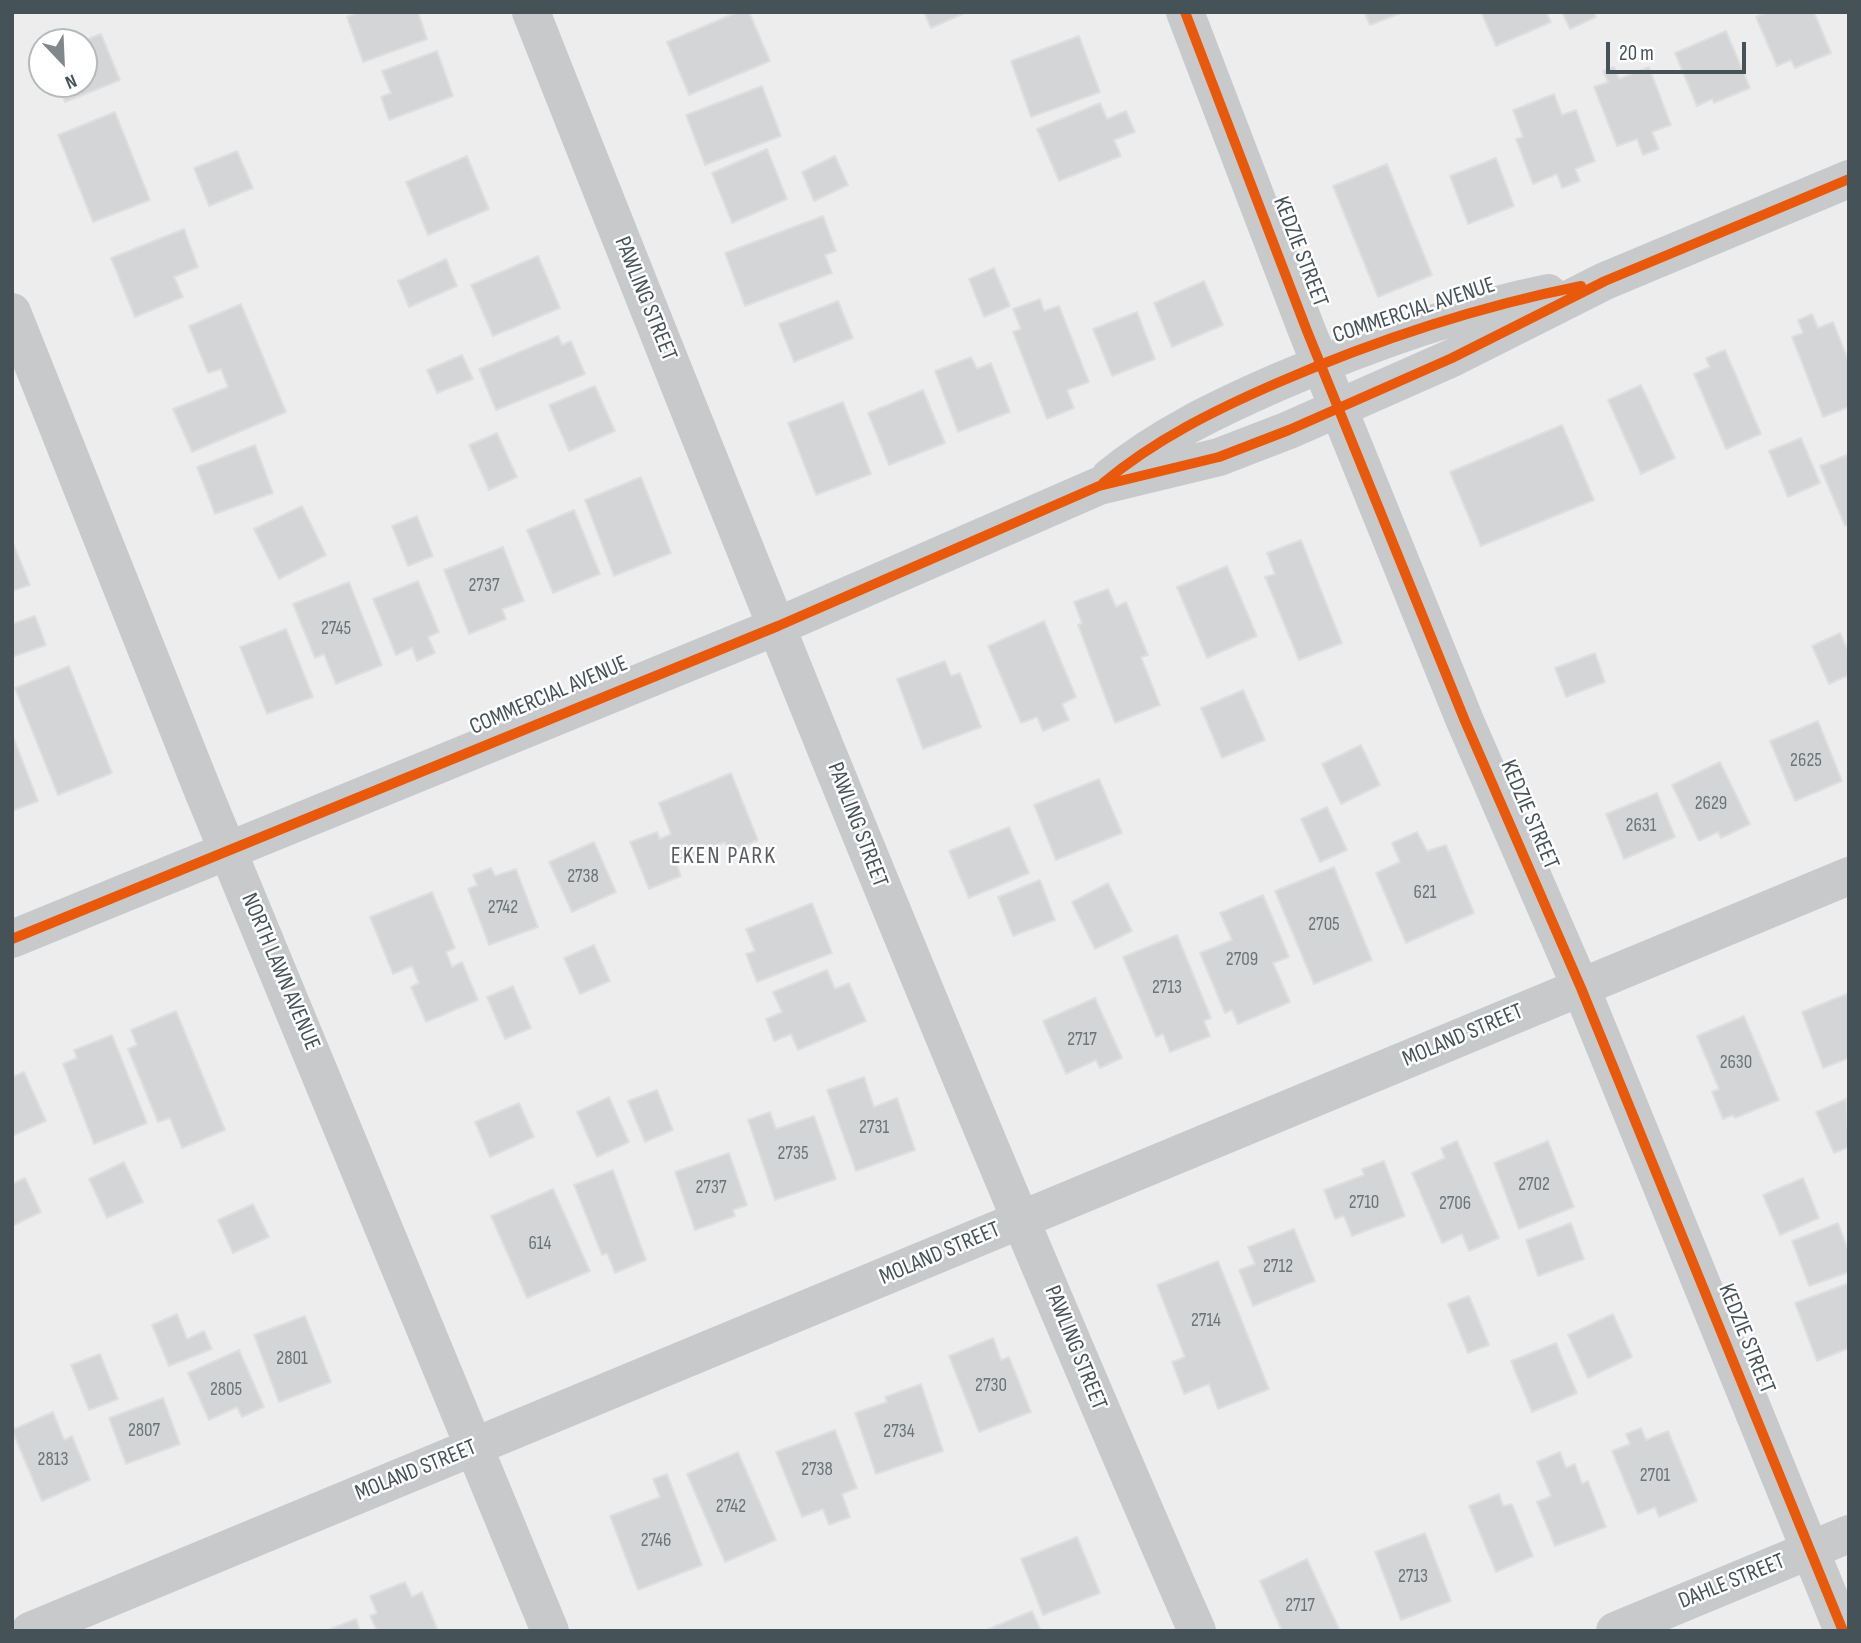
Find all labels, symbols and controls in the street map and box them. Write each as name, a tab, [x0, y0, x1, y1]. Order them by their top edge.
north arrow	[28, 28, 98, 98]
scale bar	[1609, 28, 1749, 72]
text: 20 m	[1619, 41, 1654, 66]
text: N	[61, 68, 80, 94]
street label: KEDZIE STREET	[1266, 193, 1334, 311]
street label: PAWLING STREET	[608, 233, 682, 365]
street label: COMMERCIAL AVENUE	[1329, 272, 1499, 350]
house number: 2737	[468, 575, 500, 597]
house number: 2745	[321, 618, 351, 640]
street label: COMMERCIAL AVENUE	[466, 650, 632, 742]
house number: 2625	[1790, 750, 1822, 772]
street label: KEDZIE STREET	[1494, 756, 1564, 874]
street label: PAWLING STREET	[821, 759, 893, 891]
house number: 2629	[1695, 793, 1727, 815]
house number: 2631	[1626, 815, 1656, 837]
district label: EKEN PARK	[672, 843, 776, 871]
house number: 2738	[567, 866, 599, 888]
house number: 621	[1413, 882, 1437, 904]
street label: NORTH LAWN AVENUE	[234, 889, 326, 1055]
house number: 2742	[488, 897, 518, 919]
house number: 2705	[1308, 914, 1340, 936]
house number: 2709	[1226, 949, 1258, 971]
house number: 2713	[1152, 977, 1182, 999]
street label: MOLAND STREET	[1399, 998, 1527, 1074]
house number: 2717	[1067, 1029, 1097, 1051]
house number: 2630	[1720, 1052, 1752, 1074]
house number: 2731	[859, 1117, 889, 1139]
house number: 2735	[777, 1143, 809, 1165]
house number: 2702	[1518, 1174, 1550, 1196]
house number: 2737	[695, 1177, 727, 1199]
house number: 2710	[1349, 1192, 1379, 1214]
house number: 2706	[1439, 1193, 1471, 1215]
street label: MOLAND STREET	[876, 1216, 1004, 1292]
house number: 614	[529, 1233, 551, 1255]
house number: 2712	[1263, 1256, 1293, 1278]
street label: KEDZIE STREET	[1711, 1280, 1781, 1398]
street label: PAWLING STREET	[1038, 1282, 1112, 1414]
house number: 2714	[1191, 1310, 1221, 1332]
house number: 2801	[276, 1348, 308, 1370]
house number: 2730	[975, 1375, 1007, 1397]
house number: 2805	[210, 1379, 242, 1401]
house number: 2807	[128, 1420, 160, 1442]
house number: 2734	[883, 1421, 915, 1443]
street label: MOLAND STREET	[351, 1434, 481, 1508]
house number: 2813	[38, 1449, 68, 1471]
house number: 2738	[801, 1459, 833, 1481]
house number: 2701	[1640, 1465, 1670, 1487]
house number: 2742	[716, 1496, 746, 1518]
house number: 2746	[641, 1530, 671, 1552]
street label: DAHLE STREET	[1675, 1548, 1789, 1616]
house number: 2713	[1398, 1566, 1428, 1588]
house number: 2717	[1285, 1595, 1315, 1617]

